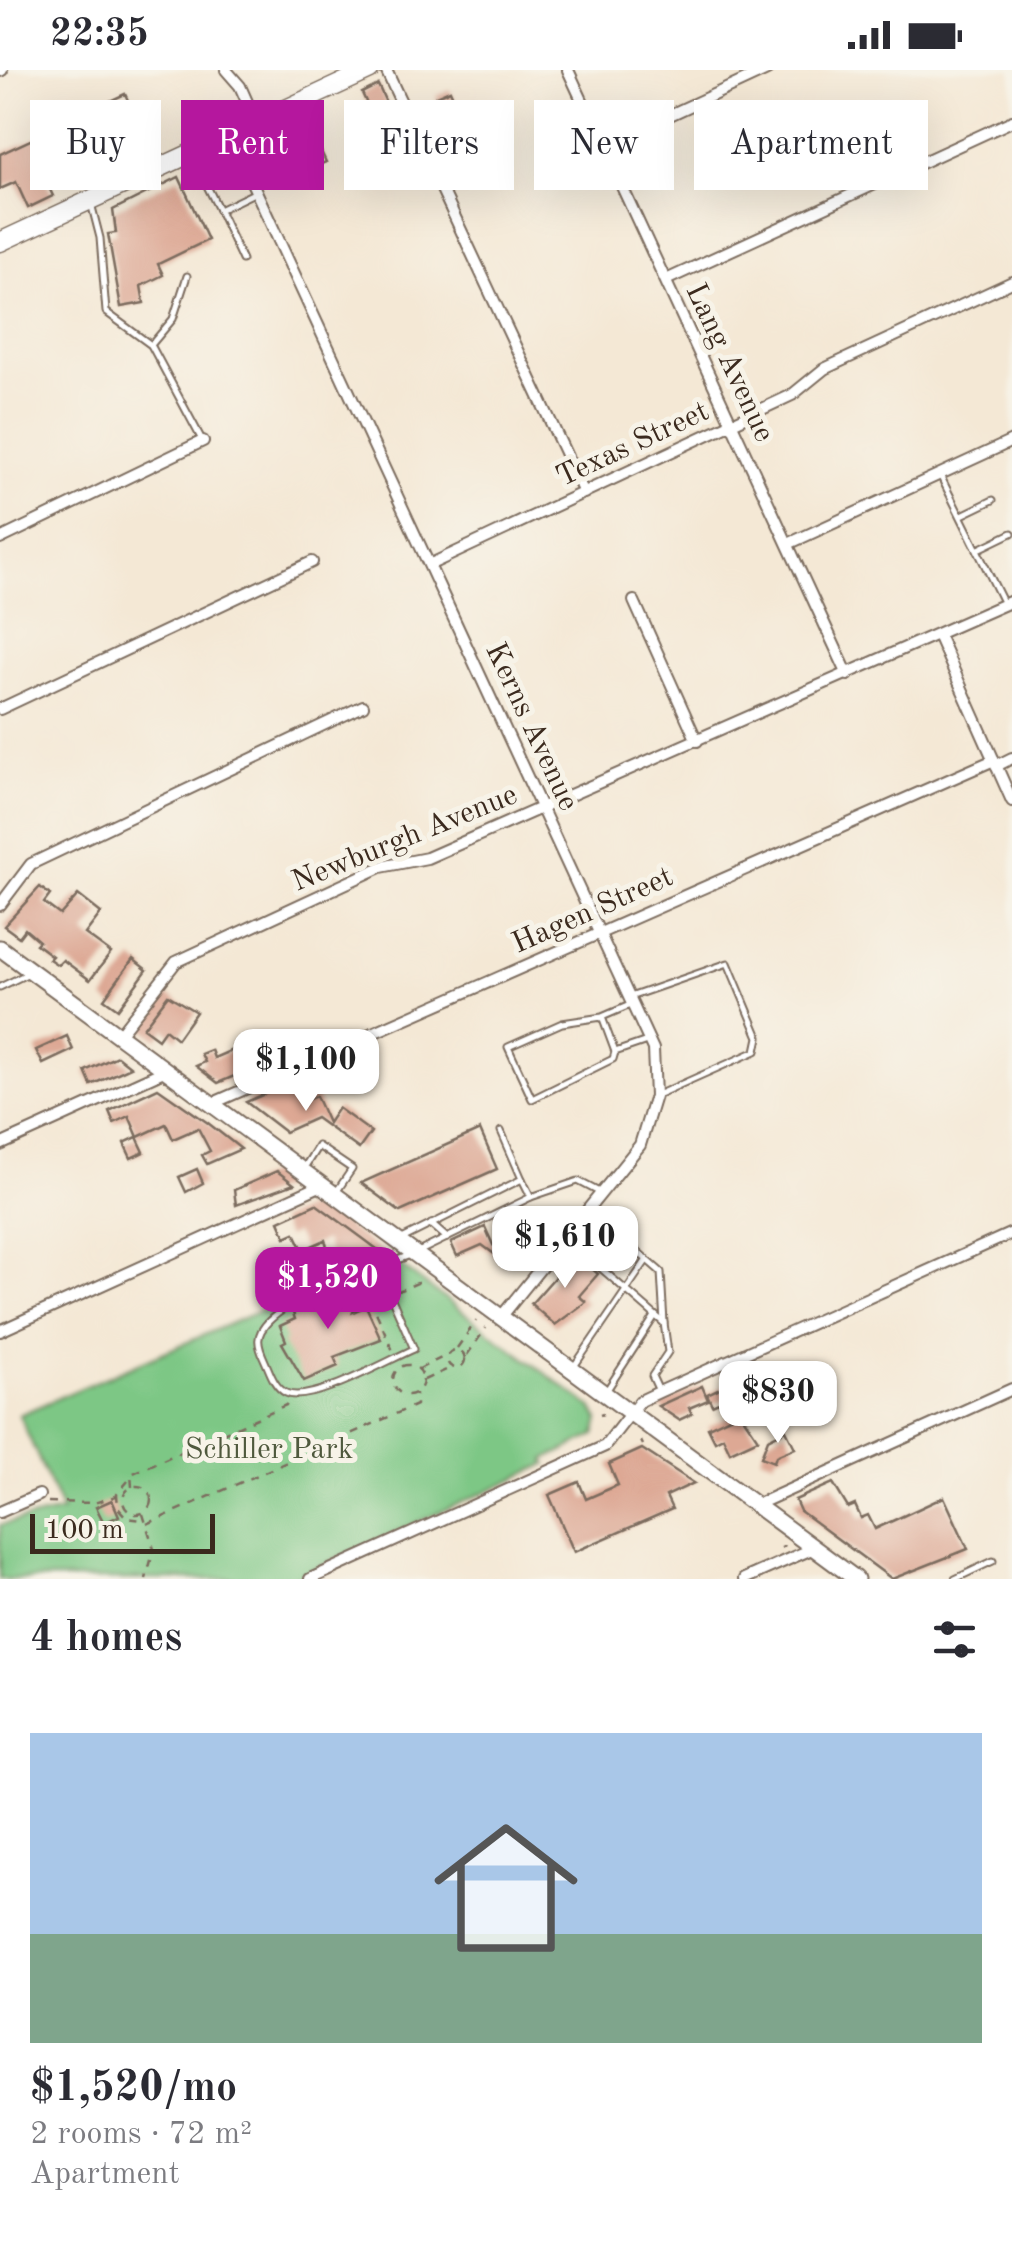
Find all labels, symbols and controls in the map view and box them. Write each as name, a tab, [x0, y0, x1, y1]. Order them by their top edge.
text: 22:35	[50, 16, 149, 54]
chip: Buy	[30, 100, 161, 190]
chip: Rent	[181, 100, 324, 190]
chip: Filters	[344, 100, 514, 190]
chip: New	[534, 100, 674, 190]
chip: Apartment	[694, 100, 928, 190]
street label: Lang Avenue	[679, 279, 779, 447]
street label: Texas Street	[552, 396, 714, 493]
street label: Kerns Avenue	[479, 638, 583, 816]
street label: Newburgh Avenue	[288, 780, 522, 898]
street label: Hagen Street	[508, 862, 678, 960]
pin: $1,100	[225, 1029, 387, 1114]
text: $1,100	[255, 1045, 357, 1077]
pin: $1,610	[484, 1206, 646, 1291]
text: $1,610	[514, 1222, 616, 1254]
pin: $1,520	[247, 1247, 409, 1332]
text: $1,520	[277, 1263, 379, 1295]
pin: $830	[719, 1361, 837, 1446]
text: $830	[741, 1377, 815, 1409]
park label: Schiller Park	[185, 1435, 353, 1465]
scale bar	[30, 1509, 215, 1554]
text: 100 m	[45, 1517, 124, 1545]
icon: filters	[927, 1612, 982, 1667]
text: 4 homes	[30, 1618, 182, 1660]
icon: home	[416, 1798, 596, 1978]
text: $1,520/mo	[30, 2068, 237, 2110]
text: 2 rooms · 72 m²	[30, 2119, 252, 2151]
text: Apartment	[30, 2159, 180, 2191]

